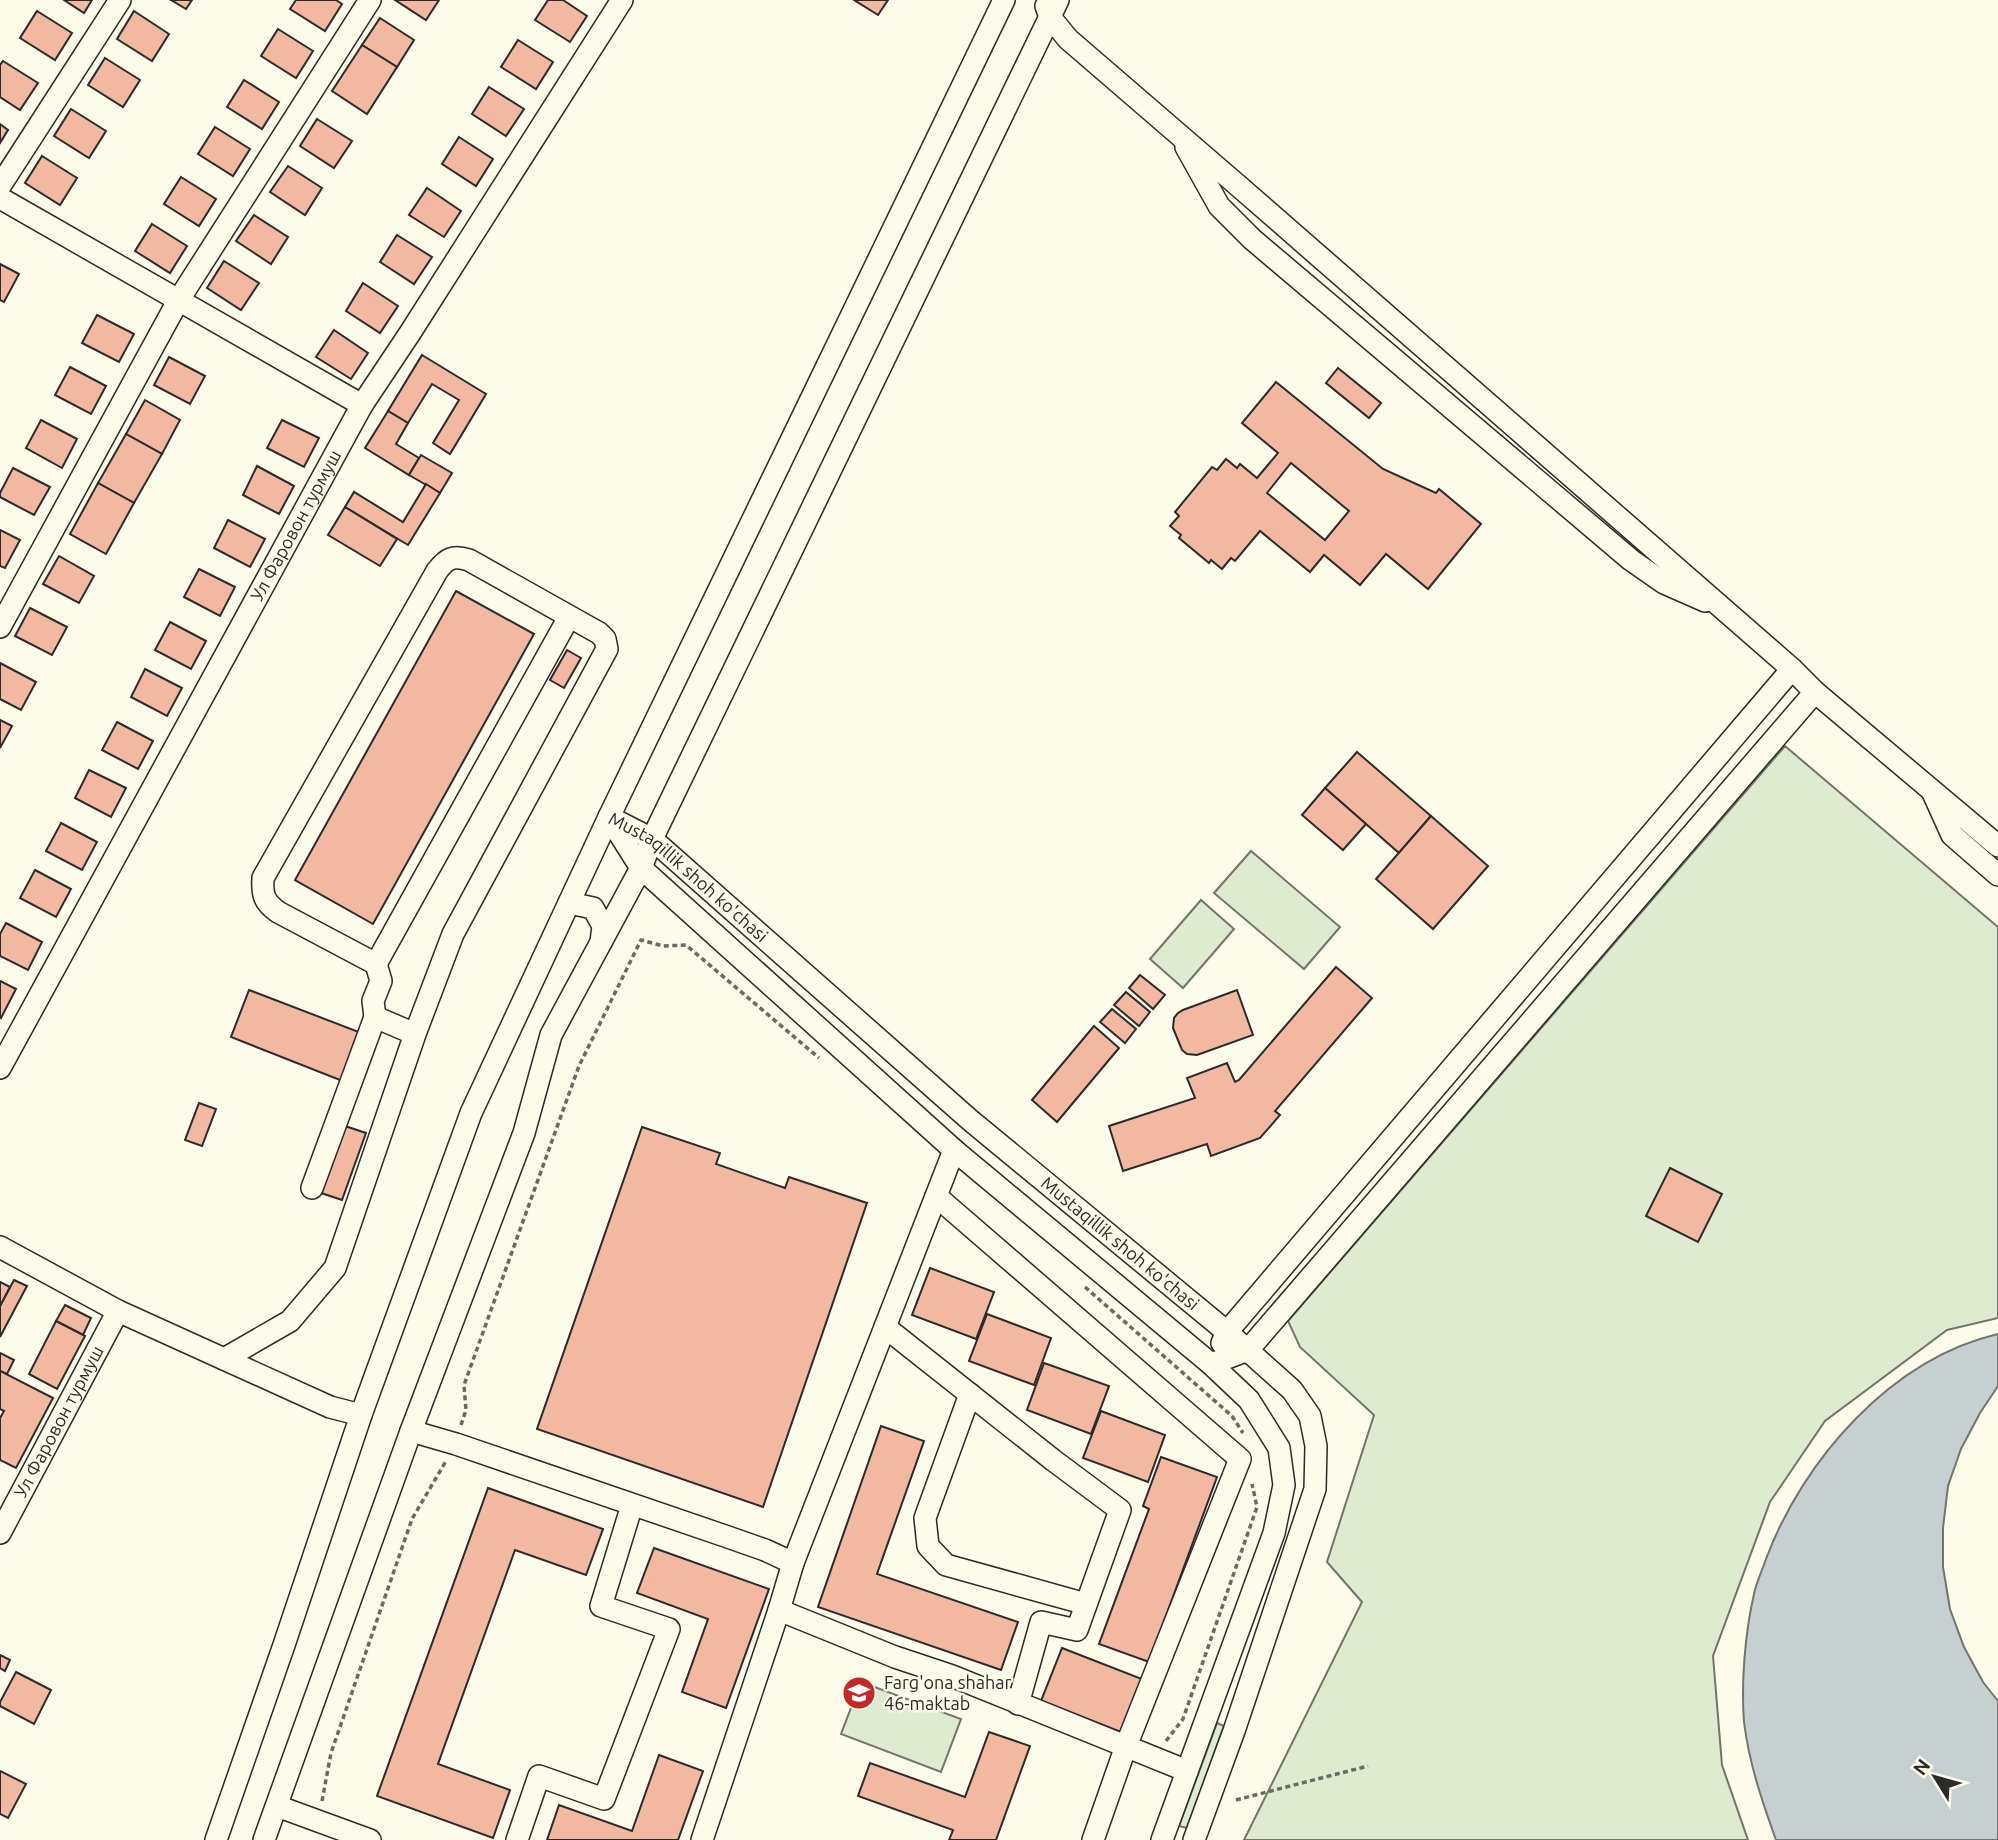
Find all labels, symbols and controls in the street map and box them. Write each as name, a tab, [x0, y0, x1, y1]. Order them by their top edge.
street label: Ул Фаровон турмуш	[246, 446, 344, 604]
street label: Mustaqillik shoh ko'chasi	[606, 808, 772, 946]
street label: Mustaqillik shoh ko'chasi	[1038, 1172, 1203, 1314]
street label: Ул Фаровон турмуш	[10, 1342, 107, 1500]
place label: Farg'ona shahar 46-maktab	[884, 1672, 1012, 1713]
school or university icon: Farg'ona shahar 46-maktab	[840, 1674, 878, 1712]
north arrow	[1900, 1742, 1970, 1812]
text: N	[1908, 1754, 1934, 1779]

